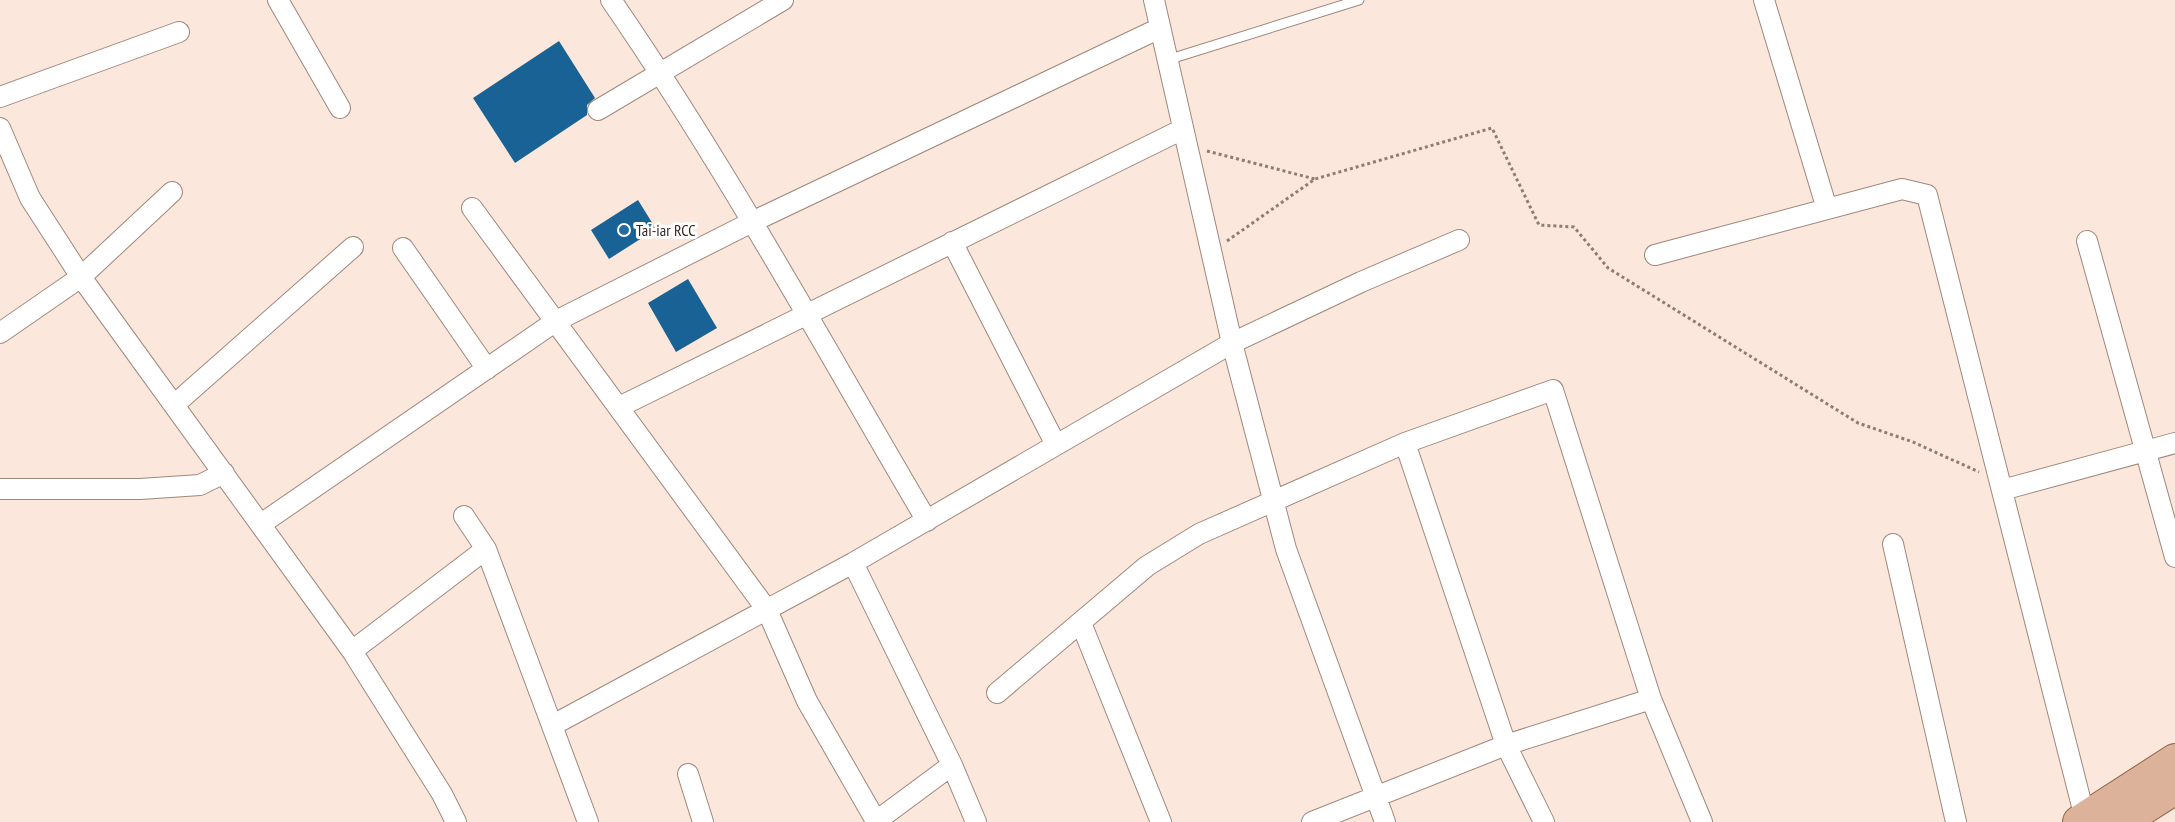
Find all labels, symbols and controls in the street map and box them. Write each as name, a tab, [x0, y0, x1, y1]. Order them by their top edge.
place label: Tai-iar RCC	[636, 220, 696, 240]
marker: Tai-iar RCC	[617, 223, 631, 237]

